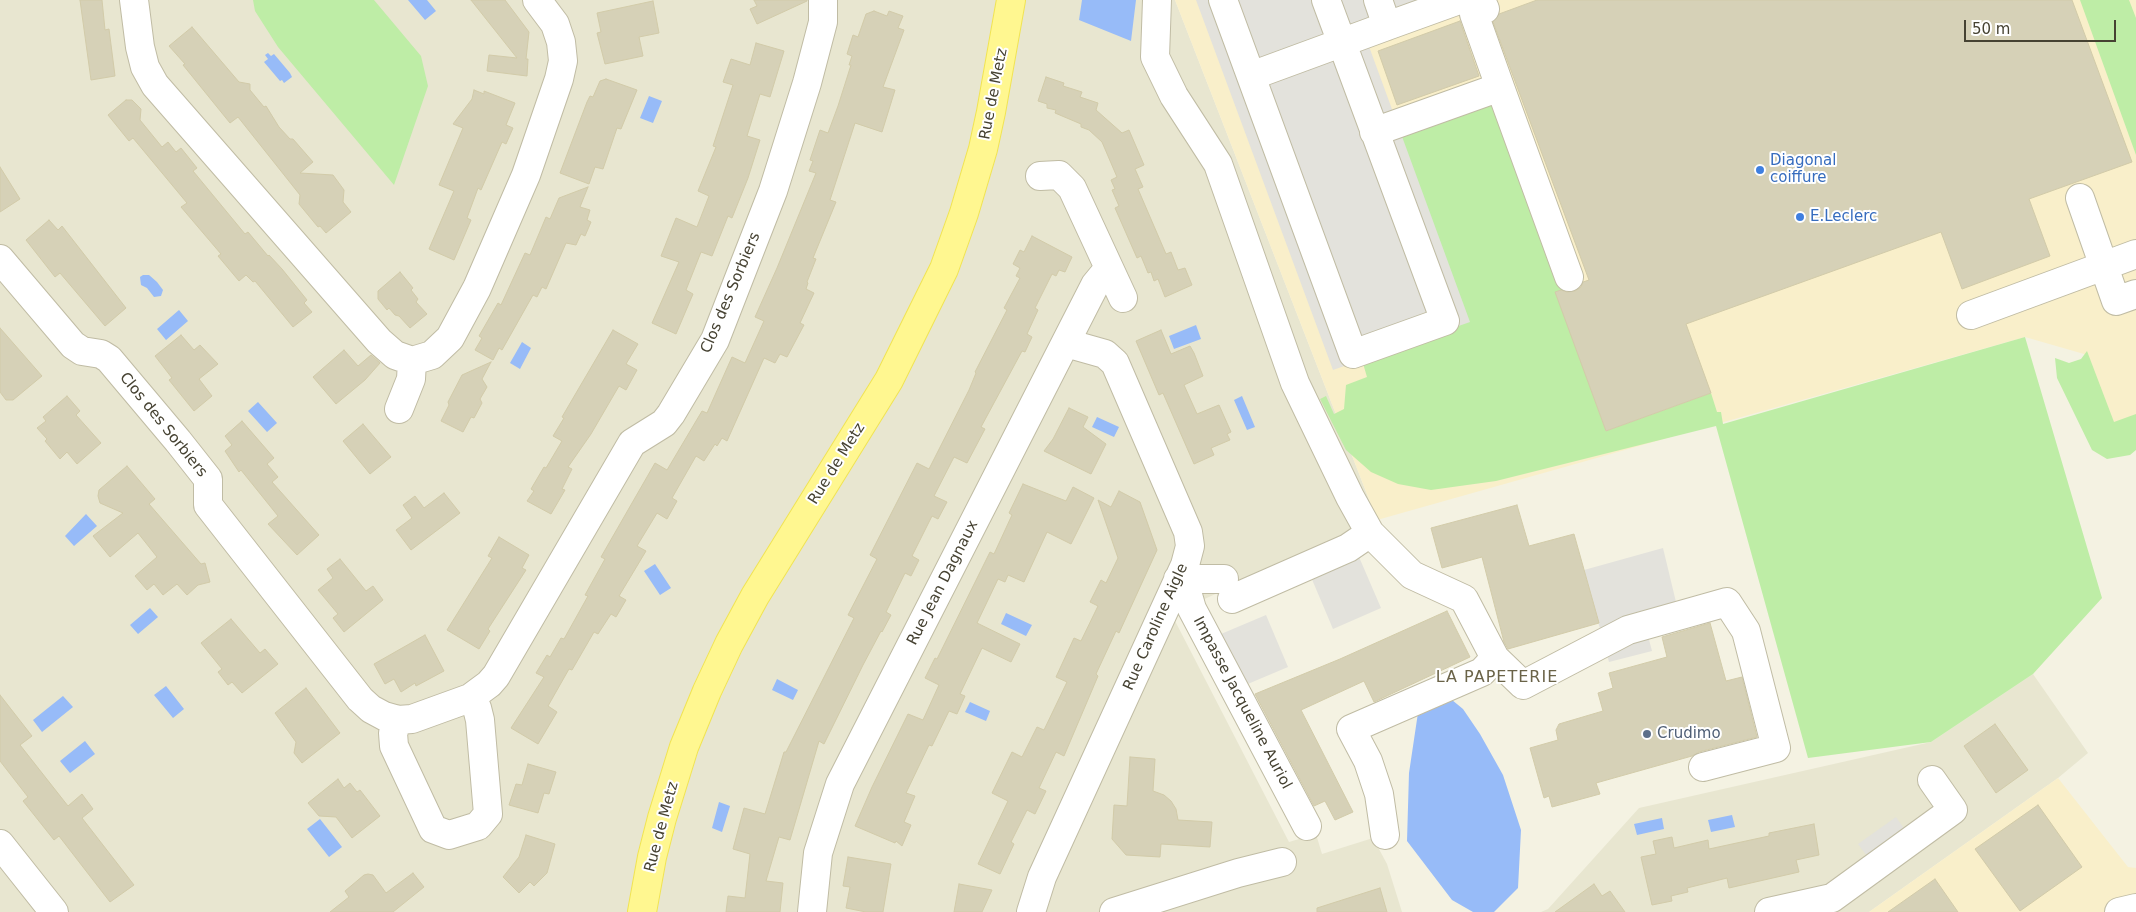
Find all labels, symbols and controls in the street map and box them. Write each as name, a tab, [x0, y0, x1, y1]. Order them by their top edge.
scale bar	[1966, 10, 2118, 42]
text: 50 m	[1972, 20, 2010, 38]
street label: Rue de Metz	[976, 47, 1012, 141]
place label: Diagonal coiffure	[1770, 152, 1836, 187]
marker: Diagonal coiffure	[1754, 164, 1766, 176]
place label: E.Leclerc	[1810, 208, 1877, 226]
marker: E.Leclerc	[1794, 211, 1806, 223]
street label: Clos des Sorbiers	[697, 230, 765, 356]
street label: Clos des Sorbiers	[115, 369, 211, 481]
street label: Rue de Metz	[805, 420, 869, 508]
street label: Rue Jean Dagnaux	[904, 518, 982, 648]
street label: Rue Caroline Aigle	[1120, 561, 1192, 693]
street label: Impasse Jacqueline Auriol	[1189, 614, 1295, 792]
district label: LA PAPETERIE	[1434, 668, 1560, 688]
place label: Crudimo	[1657, 725, 1721, 743]
marker: Crudimo	[1641, 728, 1653, 740]
street label: Rue de Metz	[641, 780, 683, 874]

